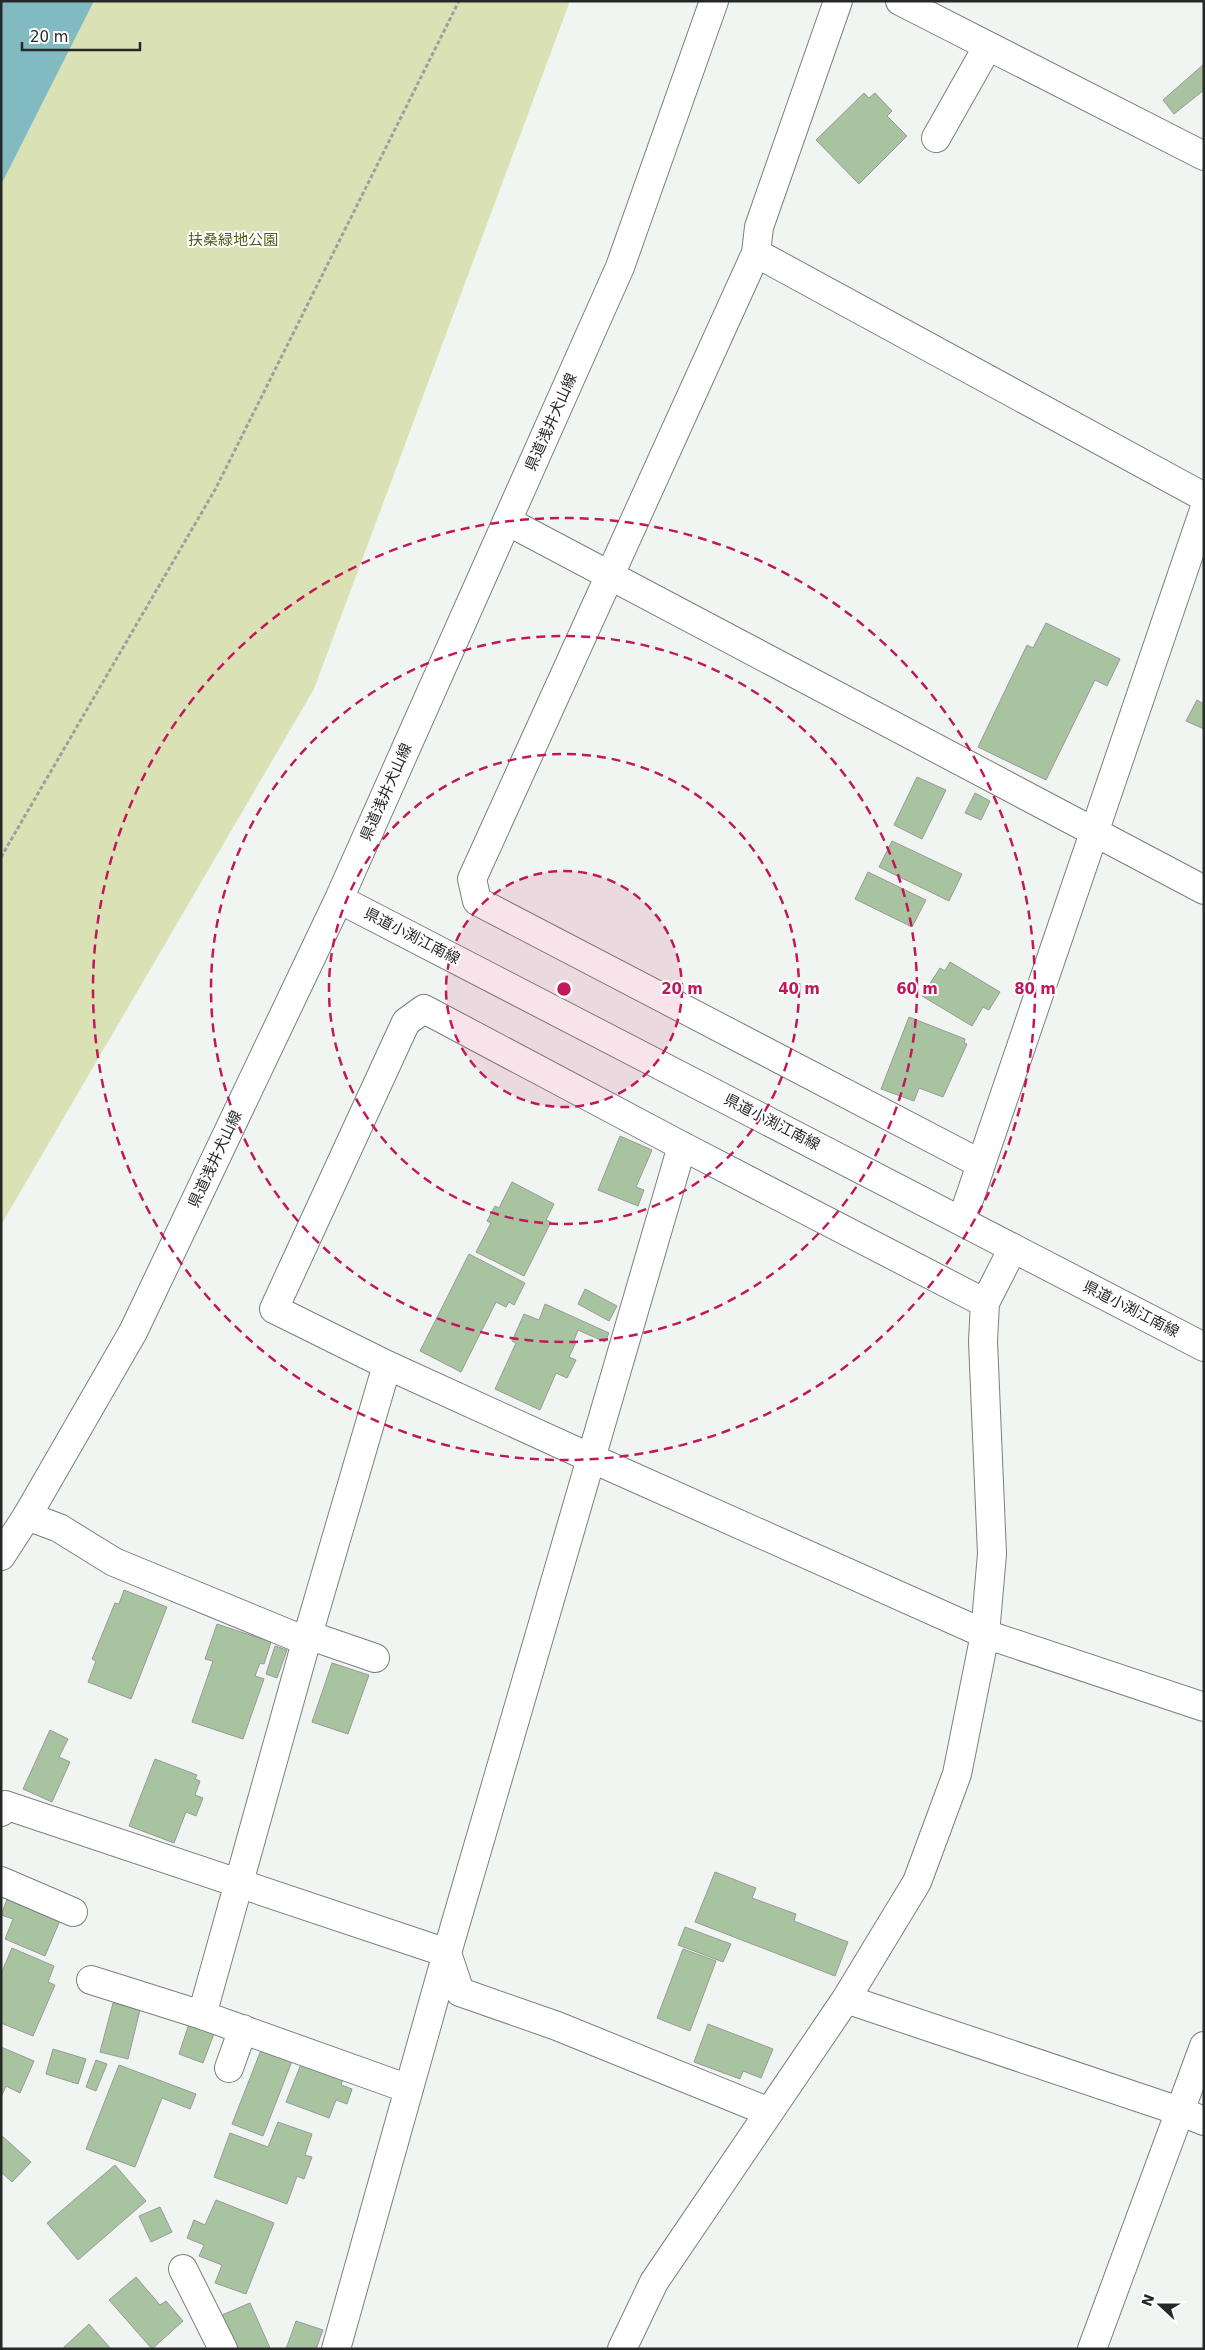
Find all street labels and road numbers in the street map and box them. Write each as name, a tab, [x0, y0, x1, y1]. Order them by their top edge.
street label: 県道浅井犬山線	[521, 370, 581, 474]
street label: 県道浅井犬山線	[356, 740, 416, 844]
street label: 県道小渕江南線	[361, 904, 463, 968]
street label: 県道小渕江南線	[721, 1090, 823, 1154]
street label: 県道浅井犬山線	[185, 1108, 245, 1210]
street label: 県道小渕江南線	[1080, 1277, 1182, 1341]

